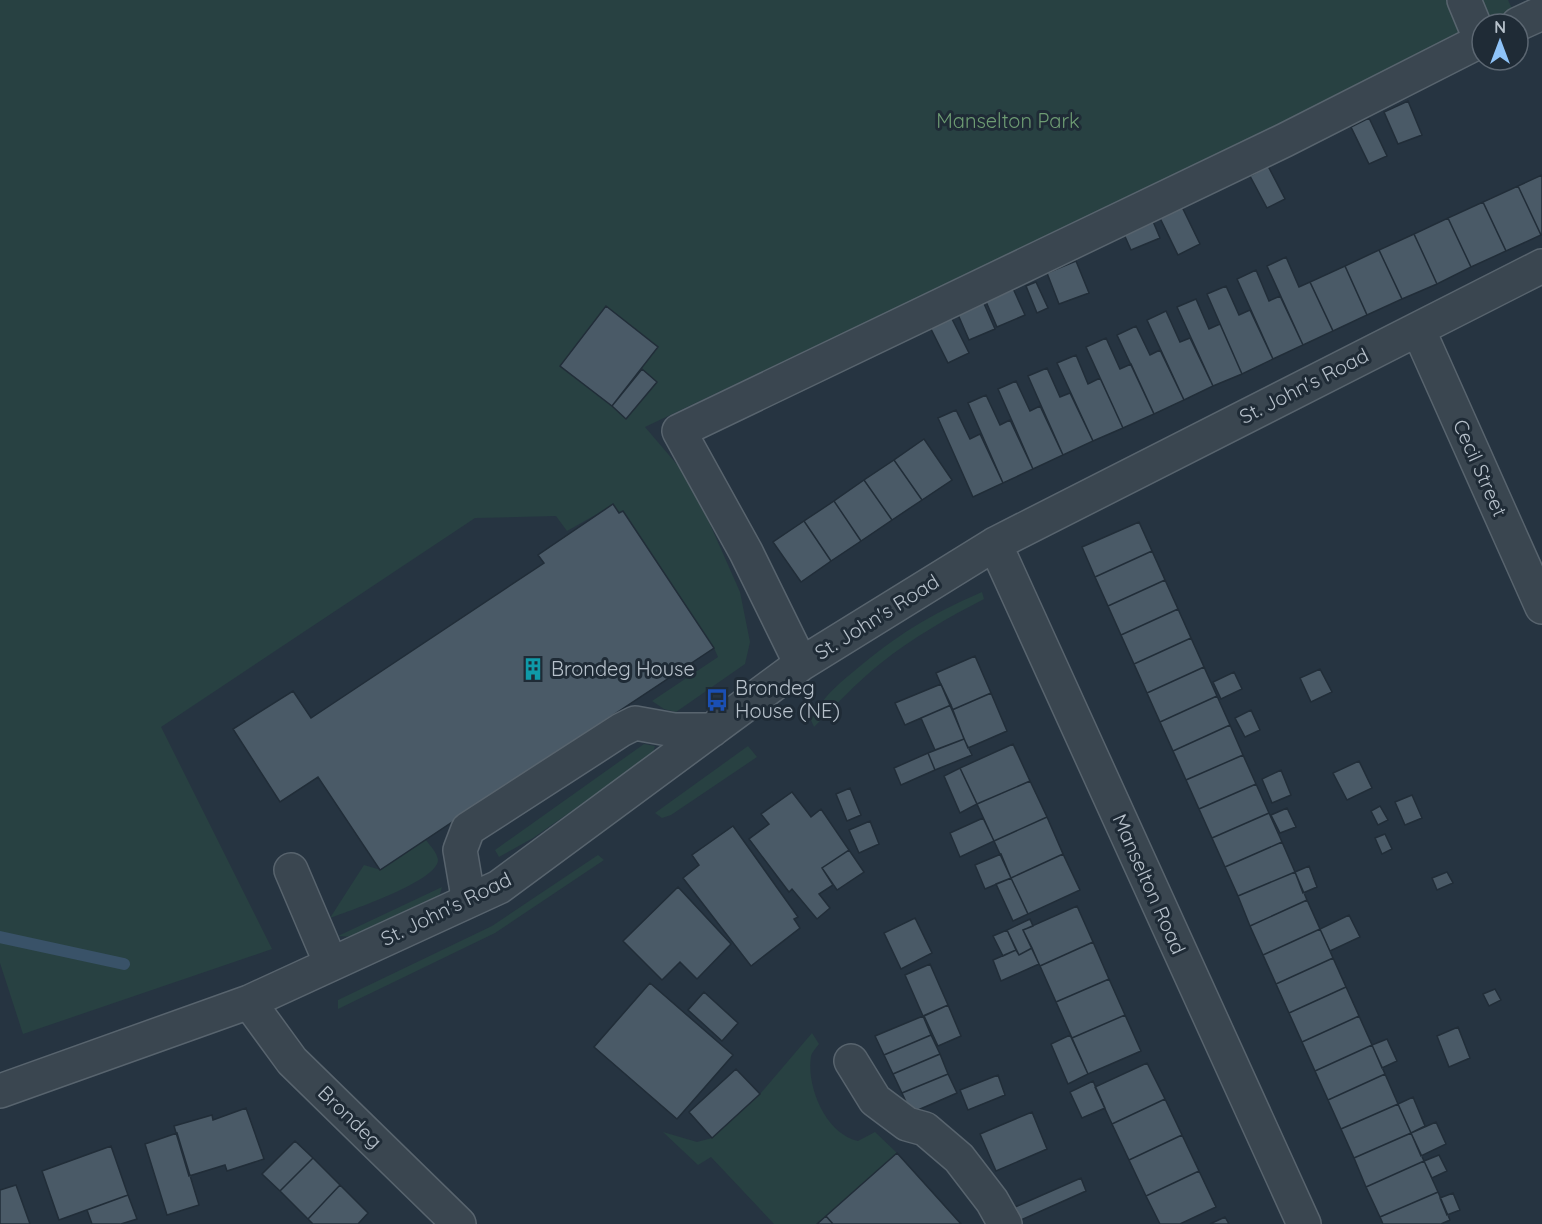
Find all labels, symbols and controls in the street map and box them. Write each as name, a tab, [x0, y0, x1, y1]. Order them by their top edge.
north arrow	[1470, 12, 1530, 72]
text: N	[1494, 17, 1506, 37]
park label: Manselton Park	[936, 108, 1080, 133]
street label: St. John's Road	[1235, 342, 1373, 429]
street label: Cecil Street	[1448, 415, 1513, 520]
street label: St. John's Road	[810, 568, 944, 665]
building icon: Brondeg House	[520, 656, 546, 682]
place label: Brondeg House	[551, 656, 695, 681]
place label: Brondeg House (NE)	[735, 675, 840, 723]
bus stop icon: Brondeg House (NE)	[704, 687, 730, 713]
street label: Manselton Road	[1107, 810, 1192, 958]
street label: St. John's Road	[377, 866, 515, 951]
street label: Brondeg	[313, 1080, 388, 1153]

